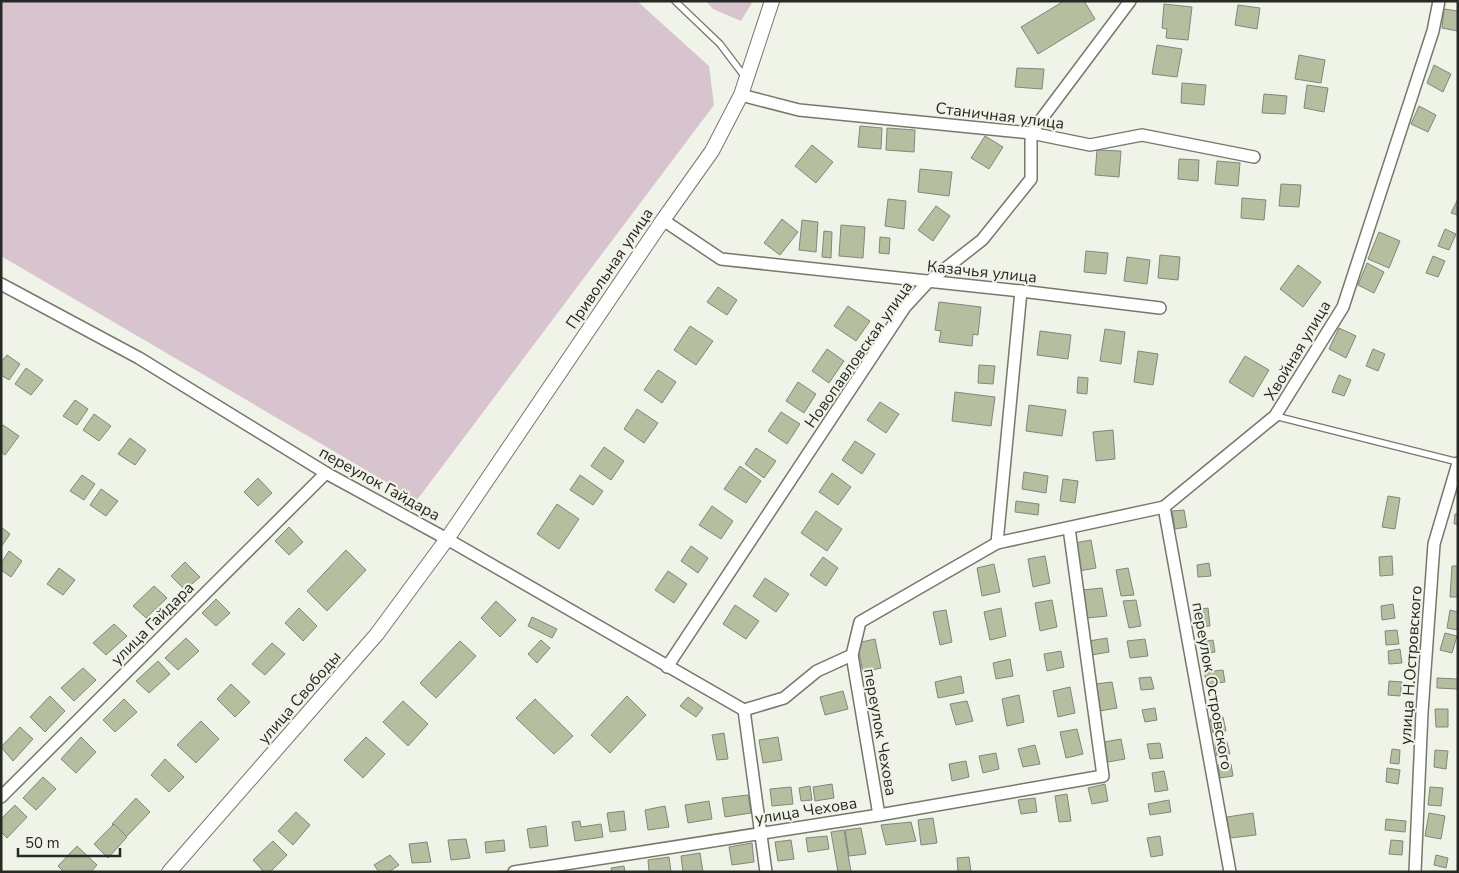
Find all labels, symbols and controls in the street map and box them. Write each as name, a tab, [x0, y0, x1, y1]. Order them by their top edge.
street label: Станичная улица	[934, 97, 1065, 135]
street label: Привольная улица	[561, 204, 659, 333]
street label: Казачья улица	[926, 255, 1038, 289]
street label: Новопавловская улица	[800, 277, 918, 432]
street label: Хвойная улица	[1259, 296, 1336, 405]
street label: переулок Гайдара	[315, 441, 444, 526]
street label: улица Гайдара	[106, 577, 199, 670]
street label: улица Н.Островского	[1394, 585, 1428, 745]
street label: переулок Островского	[1186, 601, 1238, 772]
street label: улица Свободы	[253, 646, 346, 749]
street label: переулок Чехова	[858, 667, 902, 798]
street label: улица Чехова	[754, 792, 859, 830]
scale bar	[18, 826, 120, 858]
text: 50 m	[25, 833, 60, 853]

